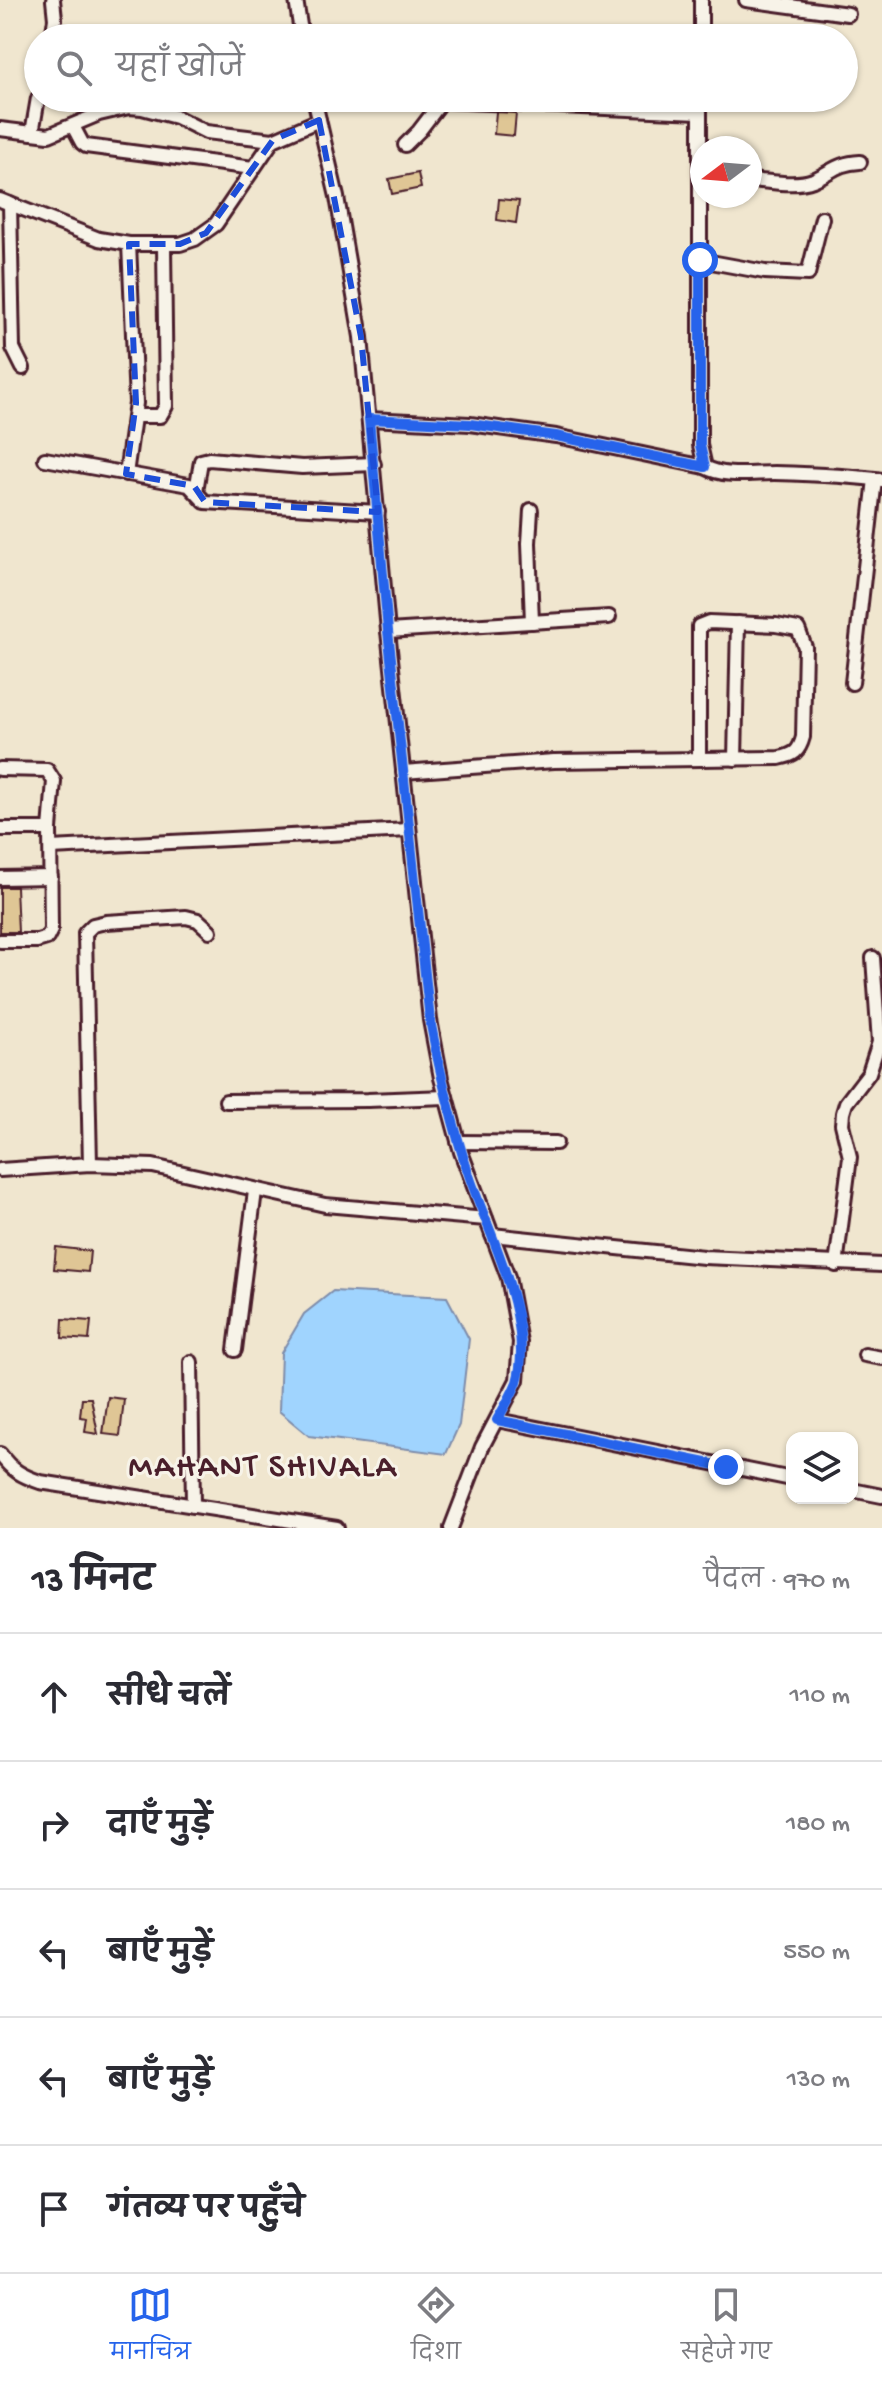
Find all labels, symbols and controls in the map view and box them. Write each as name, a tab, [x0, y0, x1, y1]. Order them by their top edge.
search box	[24, 24, 858, 112]
icon: search	[52, 46, 96, 90]
text: यहाँ खोजें	[116, 53, 244, 88]
north arrow	[690, 136, 762, 208]
route start	[682, 242, 718, 278]
map controls	[786, 1432, 858, 1504]
button: layers	[786, 1432, 858, 1504]
district label: MAHANT SHIVALA	[128, 1449, 398, 1489]
route end	[708, 1449, 744, 1485]
text: 13 मिनट	[32, 1563, 154, 1603]
text: पैदल · 970 m	[703, 1567, 850, 1598]
icon: ahead	[32, 1675, 76, 1719]
text: सीधे चलें	[108, 1682, 230, 1717]
text: 110 m	[790, 1682, 850, 1713]
icon: right	[32, 1803, 76, 1847]
text: दाएँ मुड़ें	[108, 1810, 212, 1845]
text: 180 m	[786, 1810, 850, 1841]
icon: left	[32, 1931, 76, 1975]
text: बाएँ मुड़ें	[108, 1938, 213, 1973]
text: 550 m	[783, 1938, 850, 1969]
icon: left	[32, 2059, 76, 2103]
text: बाएँ मुड़ें	[108, 2066, 213, 2101]
text: 130 m	[787, 2066, 850, 2097]
icon: arrive	[32, 2187, 76, 2231]
text: गंतव्य पर पहुँचे	[108, 2194, 305, 2229]
tab: मानचित्र	[110, 2283, 191, 2376]
tab: दिशा	[411, 2283, 461, 2376]
tab: सहेजे गए	[681, 2283, 772, 2376]

